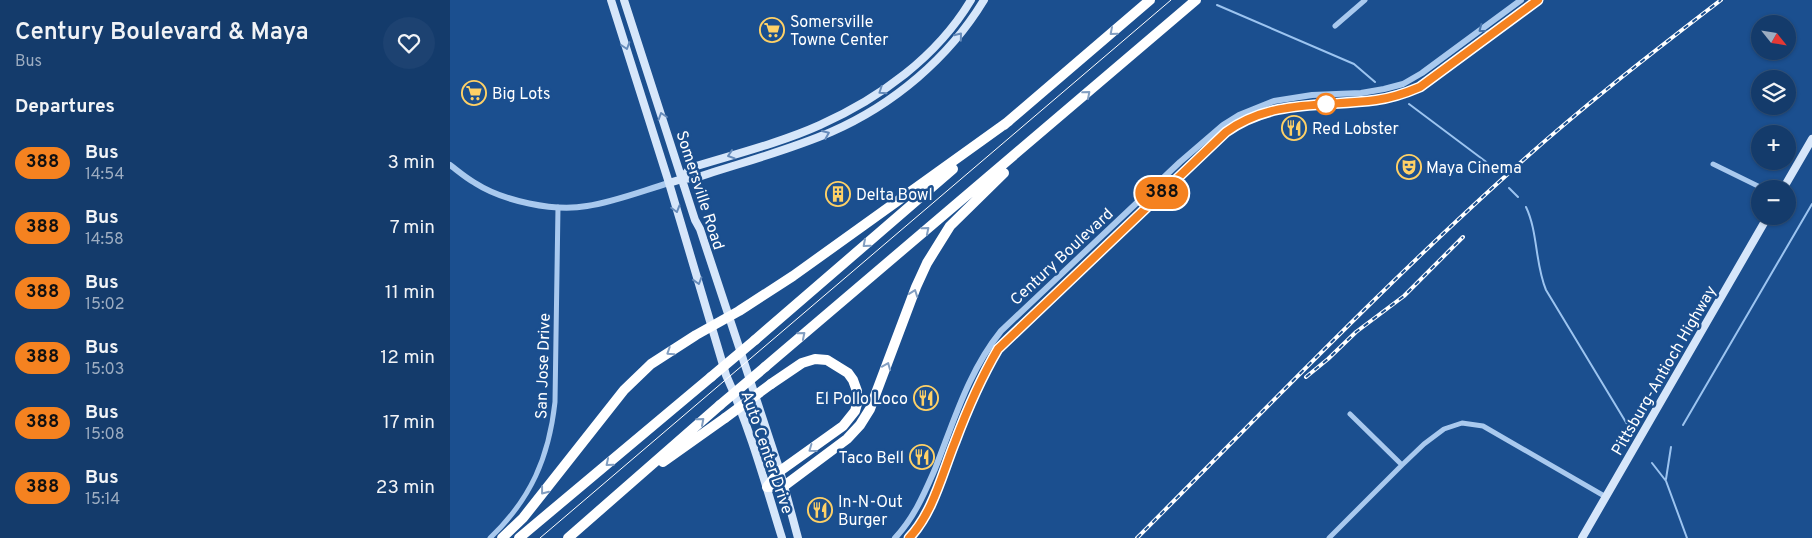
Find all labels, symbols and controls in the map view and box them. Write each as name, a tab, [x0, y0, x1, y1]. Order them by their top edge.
place label: Somersville Towne Center	[790, 13, 889, 51]
north arrow	[1751, 15, 1796, 60]
map controls	[1751, 15, 1796, 225]
button: heart	[383, 17, 435, 69]
supermarket icon: Somersville Towne Center	[759, 17, 785, 43]
text: Century Boulevard & Maya	[15, 18, 309, 48]
one-way arrow	[1479, 24, 1488, 32]
one-way arrow	[1109, 26, 1118, 35]
one-way arrow	[954, 33, 962, 42]
one-way arrow	[620, 42, 630, 50]
text: Bus	[15, 52, 42, 72]
button: layers	[1751, 70, 1796, 115]
supermarket icon: Big Lots	[461, 80, 487, 106]
place label: Big Lots	[492, 85, 550, 105]
one-way arrow	[878, 85, 888, 94]
one-way arrow	[1081, 91, 1090, 99]
unlabelled marker	[1315, 93, 1337, 115]
text: Departures	[15, 95, 115, 119]
one-way arrow	[657, 112, 667, 120]
restaurant icon: Red Lobster	[1281, 115, 1307, 141]
place label: Red Lobster	[1312, 120, 1399, 140]
button: +	[1751, 125, 1796, 170]
street label: Somersville Road	[670, 129, 728, 253]
one-way arrow	[821, 129, 830, 140]
text: Bus	[85, 141, 119, 165]
one-way arrow	[727, 150, 735, 160]
text: 388	[26, 151, 59, 174]
text: 3 min	[387, 151, 435, 175]
theatre icon: Maya Cinema	[1396, 154, 1422, 180]
place label: Maya Cinema	[1426, 159, 1522, 179]
text: 14:54	[85, 165, 124, 185]
line badge: 388	[1133, 177, 1191, 209]
button: −	[1751, 180, 1796, 225]
building icon: Delta Bowl	[825, 181, 851, 207]
text: 388	[1145, 181, 1179, 204]
place label: Delta Bowl	[856, 186, 933, 206]
one-way arrow	[671, 205, 681, 213]
street label: Century Boulevard	[1007, 205, 1118, 310]
text: Bus	[85, 206, 119, 230]
text: 388	[26, 216, 59, 239]
text: 7 min	[390, 216, 435, 240]
one-way arrow	[920, 228, 929, 236]
text: 14:58	[85, 230, 124, 250]
one-way arrow	[863, 238, 872, 247]
text: Bus	[85, 271, 119, 295]
one-way arrow	[692, 276, 702, 285]
text: 388	[26, 281, 59, 304]
text: 11 min	[385, 281, 435, 305]
street label: Pittsburg-Antioch Highway	[1608, 282, 1722, 460]
one-way arrow	[908, 289, 918, 298]
text: 15:02	[85, 295, 125, 315]
street label: San Jose Drive	[532, 313, 556, 419]
one-way arrow	[796, 332, 805, 341]
text: Bus	[85, 336, 119, 360]
one-way arrow	[667, 345, 676, 355]
text: 388	[26, 346, 59, 369]
text: 12 min	[380, 346, 435, 370]
text: 15:03	[85, 360, 124, 380]
one-way arrow	[881, 362, 891, 371]
restaurant icon: El Pollo Loco	[913, 385, 939, 411]
street label: Auto Center Drive	[736, 388, 797, 517]
place label: El Pollo Loco	[815, 390, 908, 410]
text: Bus	[85, 401, 119, 425]
text: 388	[26, 411, 59, 434]
text: 17 min	[383, 411, 435, 435]
one-way arrow	[696, 418, 705, 427]
text: 15:08	[85, 425, 125, 445]
one-way arrow	[808, 443, 818, 452]
restaurant icon: Taco Bell	[909, 444, 935, 470]
place label: Taco Bell	[839, 449, 904, 469]
one-way arrow	[606, 457, 615, 466]
text: Bus	[85, 466, 119, 490]
text: 388	[26, 476, 59, 499]
text: 23 min	[376, 476, 435, 500]
one-way arrow	[542, 485, 550, 494]
text: 15:14	[85, 490, 120, 510]
place label: In-N-Out Burger	[838, 493, 903, 531]
restaurant icon: In-N-Out Burger	[807, 497, 833, 523]

